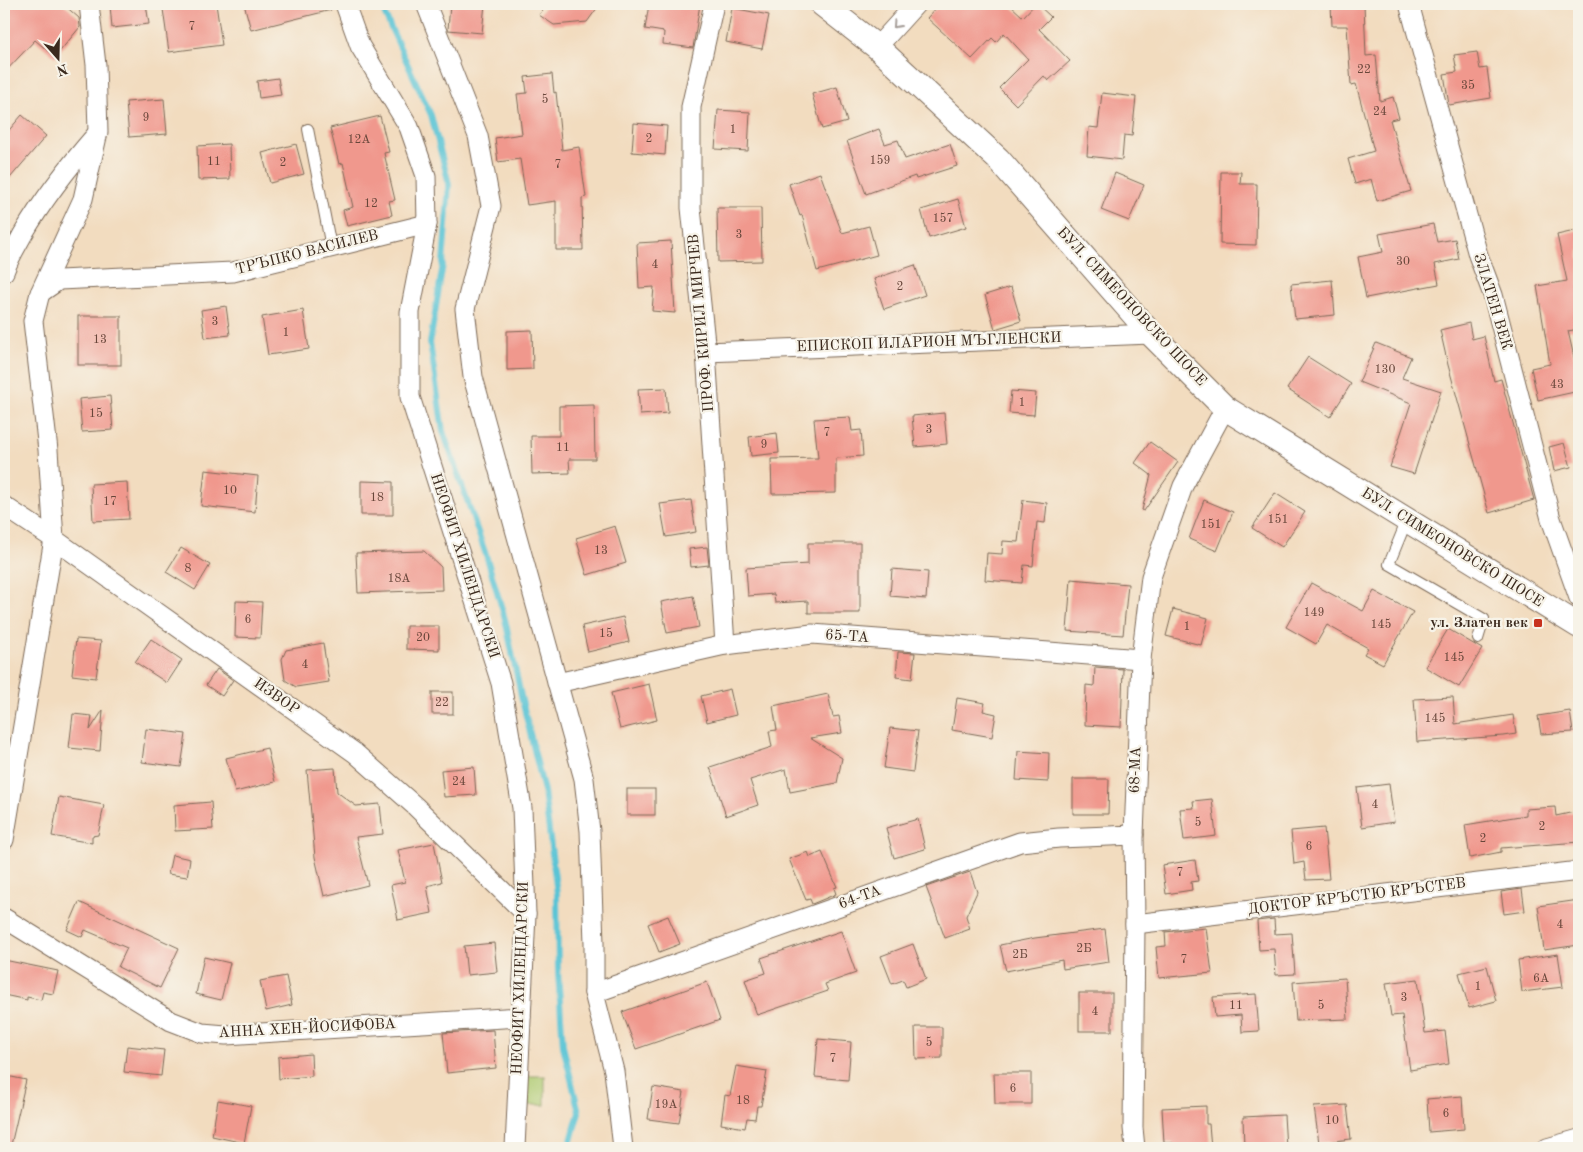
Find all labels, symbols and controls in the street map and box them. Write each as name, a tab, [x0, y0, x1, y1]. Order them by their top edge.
one-way arrow	[893, 20, 902, 29]
house number: 7	[189, 21, 195, 33]
north arrow	[32, 32, 82, 82]
text: N	[54, 61, 70, 78]
house number: 22	[1357, 64, 1371, 76]
house number: 35	[1461, 79, 1475, 92]
house number: 5	[542, 93, 549, 106]
house number: 24	[1373, 106, 1387, 118]
house number: 9	[143, 112, 149, 124]
house number: 1	[730, 124, 736, 136]
house number: 2	[646, 133, 652, 145]
house number: 12А	[347, 134, 371, 146]
house number: 159	[870, 154, 890, 167]
house number: 11	[207, 156, 221, 168]
house number: 2	[280, 157, 286, 169]
house number: 7	[555, 159, 561, 171]
house number: 12	[364, 198, 378, 210]
house number: 157	[933, 212, 953, 225]
street label: БУЛ. СИМЕОНОВСКО ШОСЕ	[1053, 225, 1209, 389]
street label: ТРЪПКО ВАСИЛЕВ	[234, 228, 380, 278]
house number: 3	[736, 229, 742, 241]
street label: ПРОФ. КИРИЛ МИРЧЕВ	[687, 233, 717, 413]
street label: ЗЛАТЕН ВЕК	[1470, 252, 1514, 352]
house number: 30	[1396, 256, 1410, 268]
house number: 4	[652, 259, 659, 271]
house number: 2	[897, 281, 903, 293]
house number: 3	[212, 316, 218, 328]
house number: 1	[283, 327, 289, 339]
street label: ЕПИСКОП ИЛАРИОН МЪГЛЕНСКИ	[796, 331, 1062, 355]
house number: 13	[93, 334, 107, 346]
house number: 130	[1375, 364, 1395, 376]
house number: 43	[1550, 379, 1564, 391]
house number: 1	[1019, 397, 1025, 409]
house number: 15	[89, 407, 103, 420]
house number: 3	[926, 424, 932, 436]
house number: 7	[824, 427, 830, 439]
house number: 9	[761, 439, 767, 451]
house number: 11	[556, 442, 570, 454]
street label: НЕОФИТ ХИЛЕНДАРСКИ	[427, 472, 501, 660]
house number: 10	[223, 485, 237, 497]
street label: БУЛ. СИМЕОНОВСКО ШОСЕ	[1358, 486, 1546, 610]
house number: 18	[370, 492, 384, 504]
house number: 17	[103, 496, 117, 508]
house number: 151	[1268, 513, 1288, 526]
house number: 151	[1201, 518, 1221, 531]
house number: 13	[594, 545, 608, 557]
house number: 8	[185, 563, 192, 575]
house number: 18А	[387, 573, 411, 585]
house number: 149	[1304, 607, 1324, 619]
house number: 6	[245, 614, 252, 626]
place label: ул. Златен век	[1430, 616, 1528, 631]
marker: ул. Златен век	[1532, 617, 1544, 629]
house number: 145	[1371, 618, 1391, 631]
house number: 1	[1184, 621, 1190, 633]
house number: 15	[599, 627, 613, 640]
street label: 65-ТА	[825, 628, 870, 646]
house number: 20	[416, 632, 430, 644]
house number: 145	[1444, 651, 1464, 664]
house number: 4	[302, 659, 309, 671]
street label: ИЗВОР	[250, 676, 302, 718]
house number: 22	[435, 697, 449, 709]
house number: 145	[1425, 712, 1445, 725]
street label: 68-МА	[1128, 746, 1144, 794]
house number: 24	[452, 776, 466, 788]
house number: 4	[1372, 799, 1379, 811]
house number: 5	[1195, 816, 1202, 829]
house number: 2	[1539, 821, 1545, 833]
house number: 2	[1480, 833, 1486, 845]
house number: 6	[1306, 841, 1313, 853]
house number: 7	[1177, 867, 1183, 879]
street label: ДОКТОР КРЪСТЮ КРЪСТЕВ	[1247, 876, 1467, 918]
street label: НЕОФИТ ХИЛЕНДАРСКИ	[510, 881, 532, 1075]
street label: 64-ТА	[837, 883, 884, 913]
house number: 4	[1557, 919, 1564, 931]
house number: 2Б	[1076, 943, 1092, 955]
house number: 2Б	[1012, 949, 1028, 961]
house number: 7	[1181, 954, 1187, 966]
house number: 6А	[1533, 973, 1549, 985]
house number: 1	[1475, 981, 1481, 993]
house number: 3	[1401, 992, 1407, 1004]
house number: 5	[1318, 999, 1325, 1012]
house number: 11	[1229, 1000, 1243, 1012]
house number: 4	[1092, 1006, 1099, 1018]
street label: АННА ХЕН-ЙОСИФОВА	[218, 1013, 397, 1041]
house number: 5	[926, 1036, 933, 1049]
house number: 7	[830, 1053, 836, 1065]
house number: 6	[1010, 1083, 1017, 1095]
house number: 18	[736, 1095, 750, 1107]
house number: 19А	[654, 1099, 678, 1111]
house number: 6	[1443, 1108, 1450, 1120]
house number: 10	[1325, 1115, 1339, 1127]

